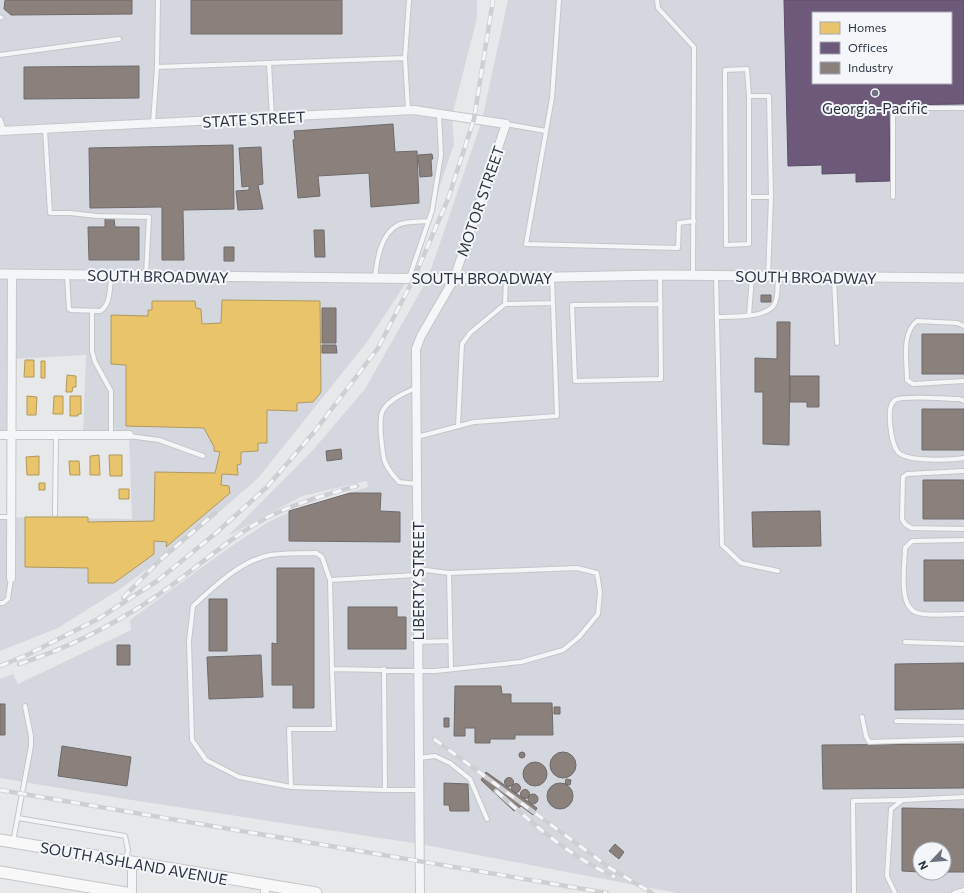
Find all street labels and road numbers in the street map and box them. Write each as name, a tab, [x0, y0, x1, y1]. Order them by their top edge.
street label: STATE STREET	[202, 107, 306, 131]
street label: MOTOR STREET	[453, 143, 507, 259]
street label: SOUTH BROADWAY	[87, 266, 229, 286]
street label: SOUTH BROADWAY	[735, 267, 877, 287]
street label: SOUTH BROADWAY	[411, 269, 553, 287]
street label: LIBERTY STREET	[409, 521, 427, 641]
street label: SOUTH ASHLAND AVENUE	[39, 838, 229, 888]

